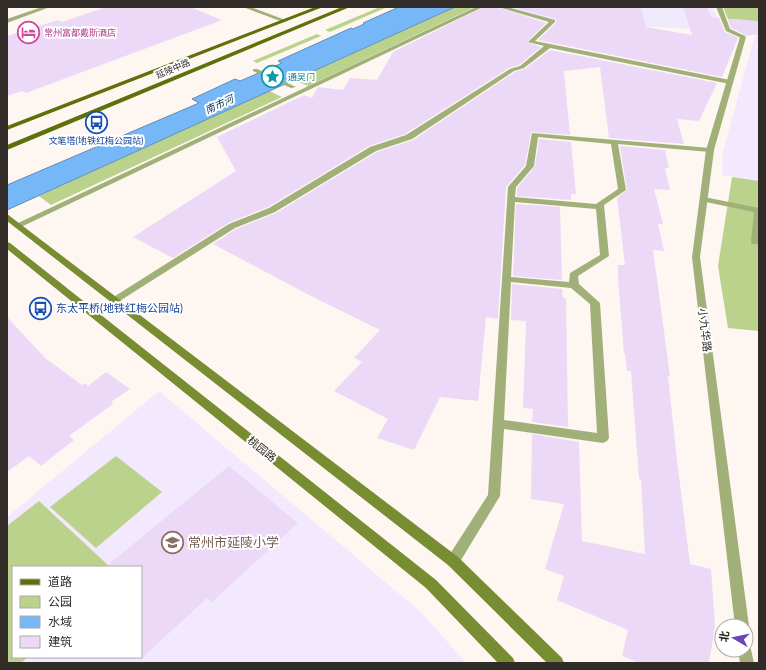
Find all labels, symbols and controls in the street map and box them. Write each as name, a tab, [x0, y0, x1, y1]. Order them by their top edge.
hotel icon: 常州富都戴斯酒店	[16, 20, 42, 46]
place label: 常州富都戴斯酒店	[44, 27, 116, 38]
street label: 延陵中路	[154, 56, 192, 81]
place icon: 通吴门	[259, 64, 285, 90]
place label: 通吴门	[288, 71, 315, 82]
water label: 南市河	[203, 91, 237, 116]
bus stop icon: 文笔塔(地铁红梅公园站)	[83, 109, 109, 135]
place label: 文笔塔(地铁红梅公园站)	[49, 135, 143, 146]
bus stop icon: 东太平桥(地铁红梅公园站)	[27, 295, 53, 321]
place label: 东太平桥(地铁红梅公园站)	[56, 301, 183, 314]
street label: 小九华路	[696, 307, 715, 353]
street label: 桃园路	[245, 433, 279, 464]
school or university icon: 常州市延陵小学	[160, 529, 186, 555]
place label: 常州市延陵小学	[188, 534, 279, 550]
legend	[12, 566, 142, 658]
text: 道路	[48, 574, 72, 589]
text: 公园	[48, 594, 72, 609]
text: 水域	[48, 614, 72, 629]
north arrow	[714, 618, 754, 658]
text: 北	[716, 630, 731, 643]
text: 建筑	[48, 634, 72, 649]

